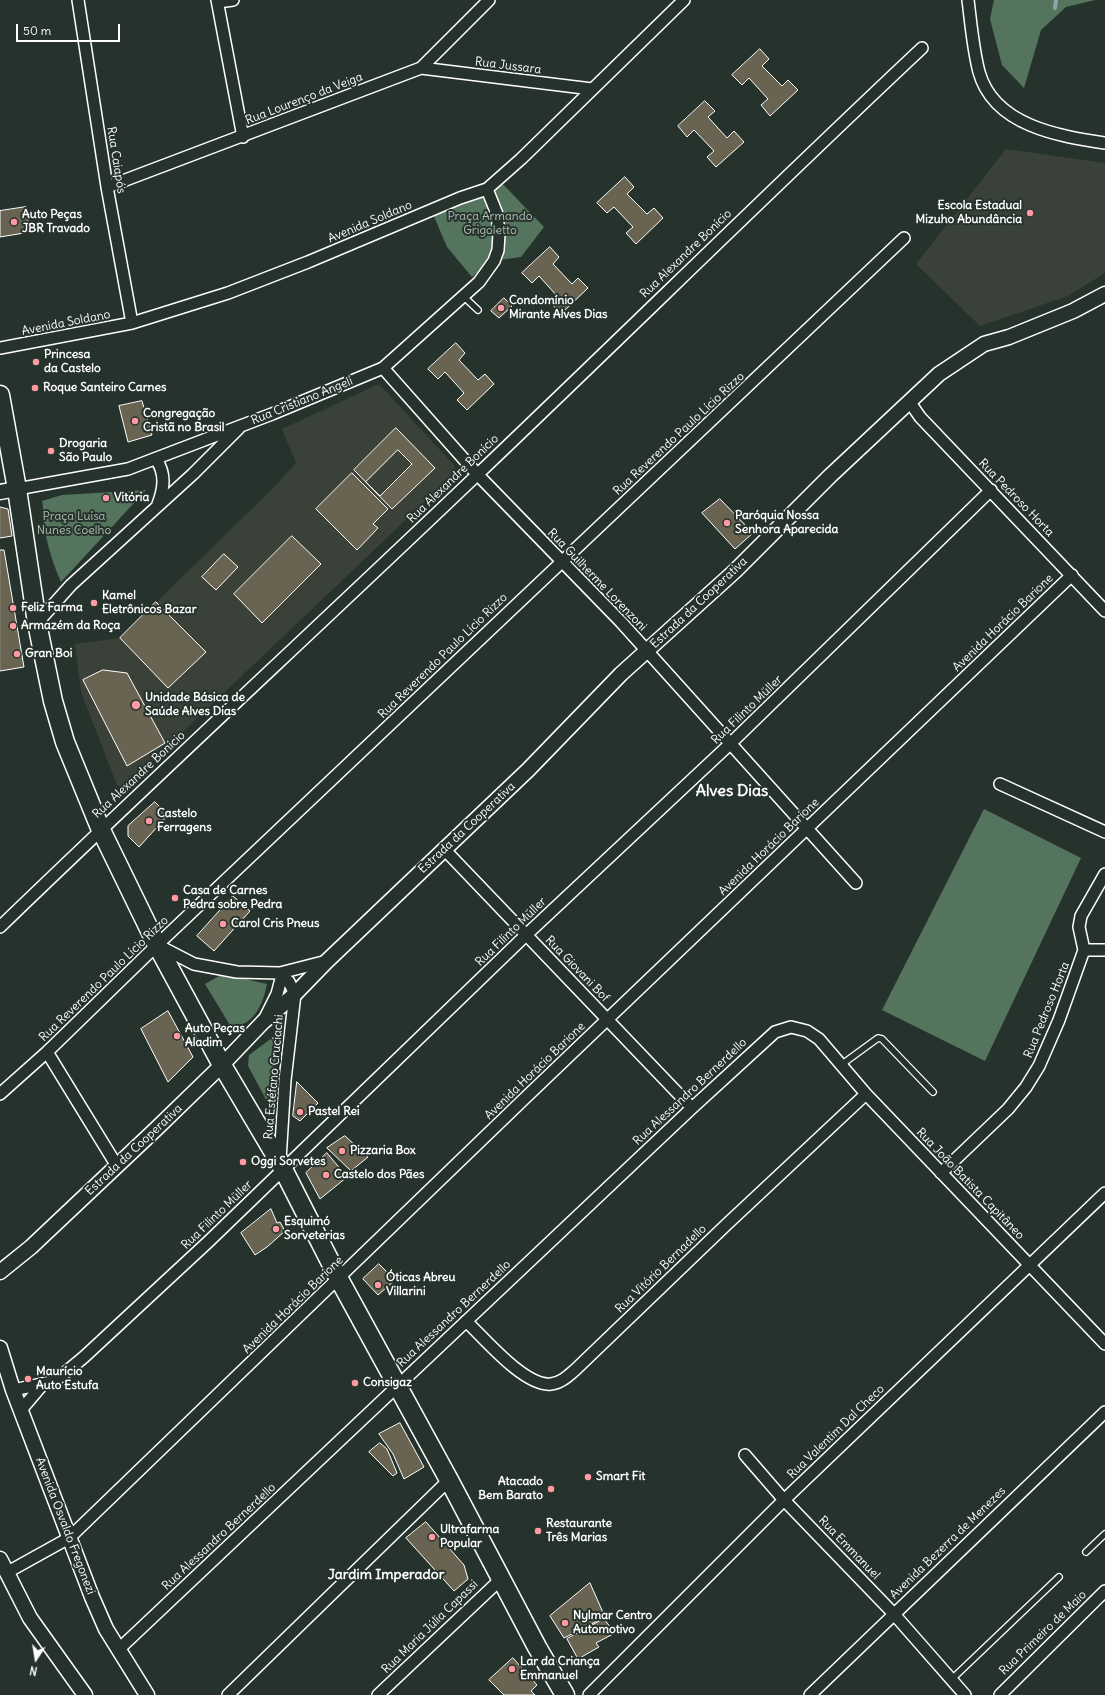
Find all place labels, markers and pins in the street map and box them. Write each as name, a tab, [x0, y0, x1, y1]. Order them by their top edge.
place label: Escola Estadual Mizuho Abundância	[916, 199, 1022, 227]
place label: Auto Peças JBR Travado	[22, 208, 90, 236]
marker: Escola Estadual Mizuho Abundância	[1025, 208, 1035, 218]
marker: Auto Peças JBR Travado	[9, 217, 19, 227]
place label: Condomínio Mirante Alves Dias	[509, 294, 608, 322]
marker: Condomínio Mirante Alves Dias	[496, 303, 506, 313]
place label: Princesa da Castelo	[44, 348, 101, 376]
marker: Princesa da Castelo	[31, 357, 41, 367]
place label: Roque Santeiro Carnes	[43, 381, 166, 395]
marker: Roque Santeiro Carnes	[30, 383, 40, 393]
place label: Congregação Cristã no Brasil	[143, 407, 224, 435]
marker: Congregação Cristã no Brasil	[130, 416, 140, 426]
place label: Drogaria São Paulo	[59, 437, 112, 465]
marker: Drogaria São Paulo	[46, 446, 56, 456]
place label: Vitória	[114, 491, 149, 505]
marker: Vitória	[101, 493, 111, 503]
place label: Paróquia Nossa Senhora Aparecida	[735, 509, 838, 537]
marker: Paróquia Nossa Senhora Aparecida	[722, 518, 732, 528]
place label: Kamel Eletrônicos Bazar	[102, 589, 197, 617]
marker: Kamel Eletrônicos Bazar	[89, 598, 99, 608]
place label: Feliz Farma	[21, 601, 83, 615]
marker: Feliz Farma	[8, 603, 18, 613]
place label: Armazém da Roça	[21, 619, 120, 633]
marker: Armazém da Roça	[8, 621, 18, 631]
place label: Gran Boi	[25, 647, 72, 661]
marker: Gran Boi	[12, 649, 22, 659]
place label: Unidade Básica de Saúde Alves Dias	[145, 691, 245, 719]
marker: Unidade Básica de Saúde Alves Dias	[130, 699, 142, 711]
place label: Castelo Ferragens	[157, 807, 212, 835]
marker: Castelo Ferragens	[144, 816, 154, 826]
place label: Casa de Carnes Pedra sobre Pedra	[183, 884, 282, 912]
marker: Casa de Carnes Pedra sobre Pedra	[170, 893, 180, 903]
place label: Carol Cris Pneus	[231, 917, 320, 931]
marker: Carol Cris Pneus	[218, 919, 228, 929]
place label: Auto Peças Aladim	[185, 1022, 245, 1050]
marker: Auto Peças Aladim	[172, 1031, 182, 1041]
place label: Pastel Rei	[308, 1105, 360, 1119]
marker: Pastel Rei	[295, 1107, 305, 1117]
place label: Pizzaria Box	[350, 1144, 416, 1158]
marker: Pizzaria Box	[337, 1146, 347, 1156]
place label: Oggi Sorvetes	[251, 1155, 326, 1169]
marker: Oggi Sorvetes	[238, 1157, 248, 1167]
place label: Castelo dos Pães	[334, 1168, 425, 1182]
marker: Castelo dos Pães	[321, 1170, 331, 1180]
place label: Esquimó Sorveterias	[284, 1215, 345, 1243]
marker: Esquimó Sorveterias	[271, 1224, 281, 1234]
place label: Óticas Abreu Villarini	[386, 1271, 456, 1299]
marker: Óticas Abreu Villarini	[373, 1280, 383, 1290]
place label: Maurício Auto Estufa	[36, 1365, 99, 1393]
marker: Maurício Auto Estufa	[23, 1374, 33, 1384]
place label: Consigaz	[363, 1376, 412, 1390]
marker: Consigaz	[350, 1378, 360, 1388]
place label: Smart Fit	[596, 1470, 645, 1484]
marker: Smart Fit	[583, 1472, 593, 1482]
place label: Atacado Bem Barato	[478, 1475, 543, 1503]
marker: Atacado Bem Barato	[546, 1484, 556, 1494]
place label: Restaurante Três Marias	[546, 1517, 612, 1545]
place label: Ultrafarma Popular	[440, 1523, 499, 1551]
marker: Restaurante Três Marias	[533, 1526, 543, 1536]
marker: Ultrafarma Popular	[427, 1532, 437, 1542]
place label: Nylmar Centro Automotivo	[573, 1609, 652, 1637]
marker: Nylmar Centro Automotivo	[560, 1618, 570, 1628]
place label: Lar da Criança Emmanuel	[520, 1655, 600, 1683]
marker: Lar da Criança Emmanuel	[507, 1664, 517, 1674]

